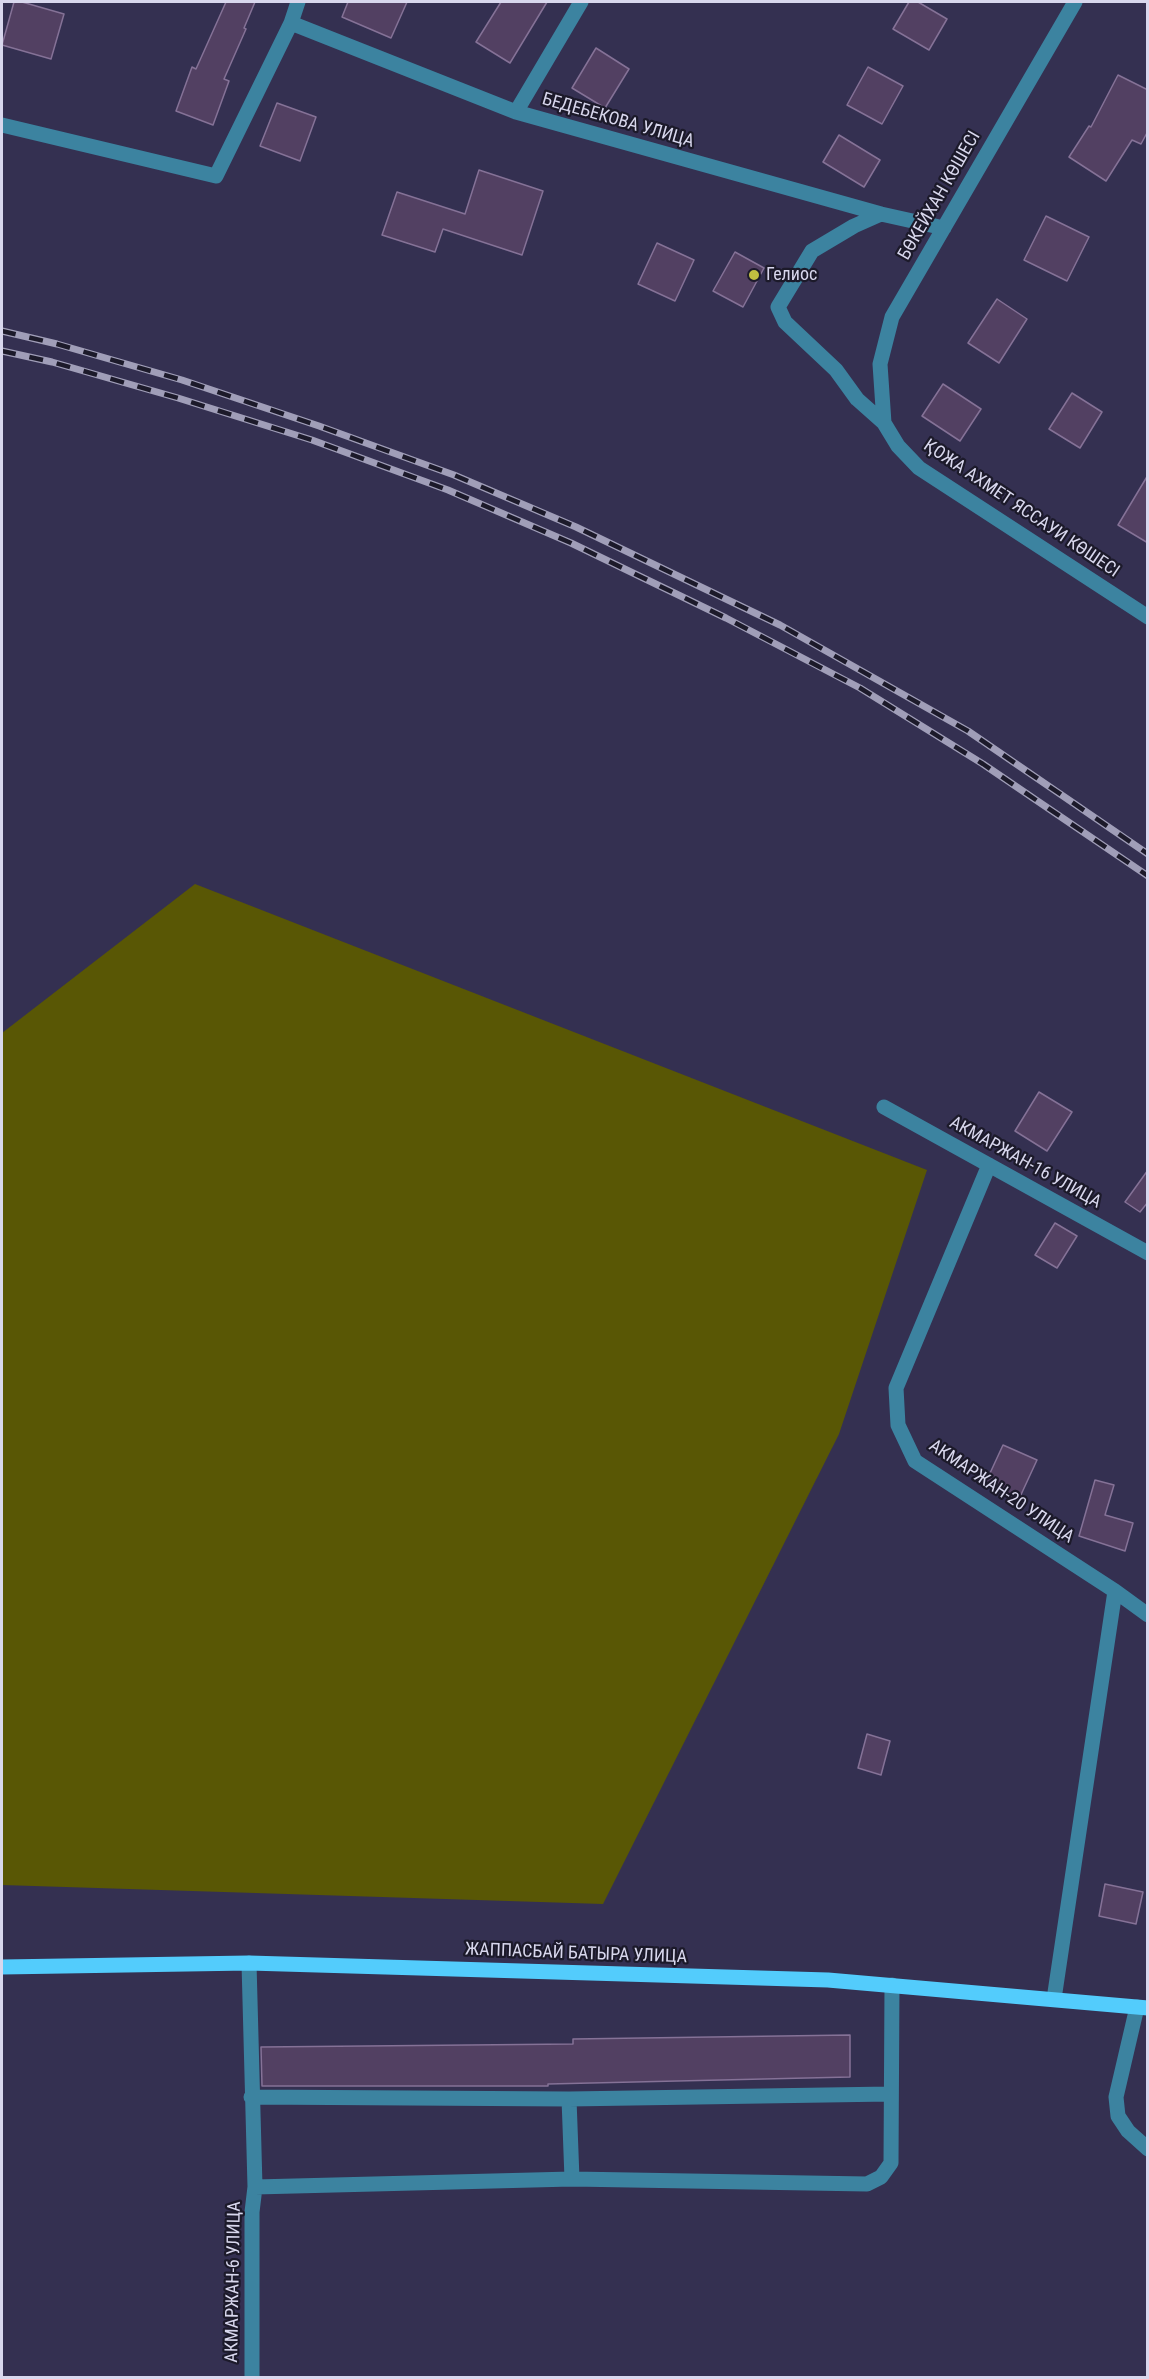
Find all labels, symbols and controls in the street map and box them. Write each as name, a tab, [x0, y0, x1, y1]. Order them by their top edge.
street label: БЕДЕБЕКОВА УЛИЦА	[539, 89, 697, 153]
street label: БӨКЕЙХАН КӨШЕСІ	[894, 128, 986, 264]
place label: Гелиос	[766, 264, 817, 286]
marker: Гелиос	[747, 268, 761, 282]
street label: ҚОЖА АХМЕТ ЯССАУИ КӨШЕСІ	[919, 435, 1123, 583]
street label: АКМАРЖАН-16 УЛИЦА	[945, 1112, 1105, 1214]
street label: АКМАРЖАН-20 УЛИЦА	[924, 1435, 1078, 1549]
street label: ЖАППАСБАЙ БАТЫРА УЛИЦА	[465, 1939, 687, 1969]
street label: АКМАРЖАН-6 УЛИЦА	[222, 2201, 246, 2363]

